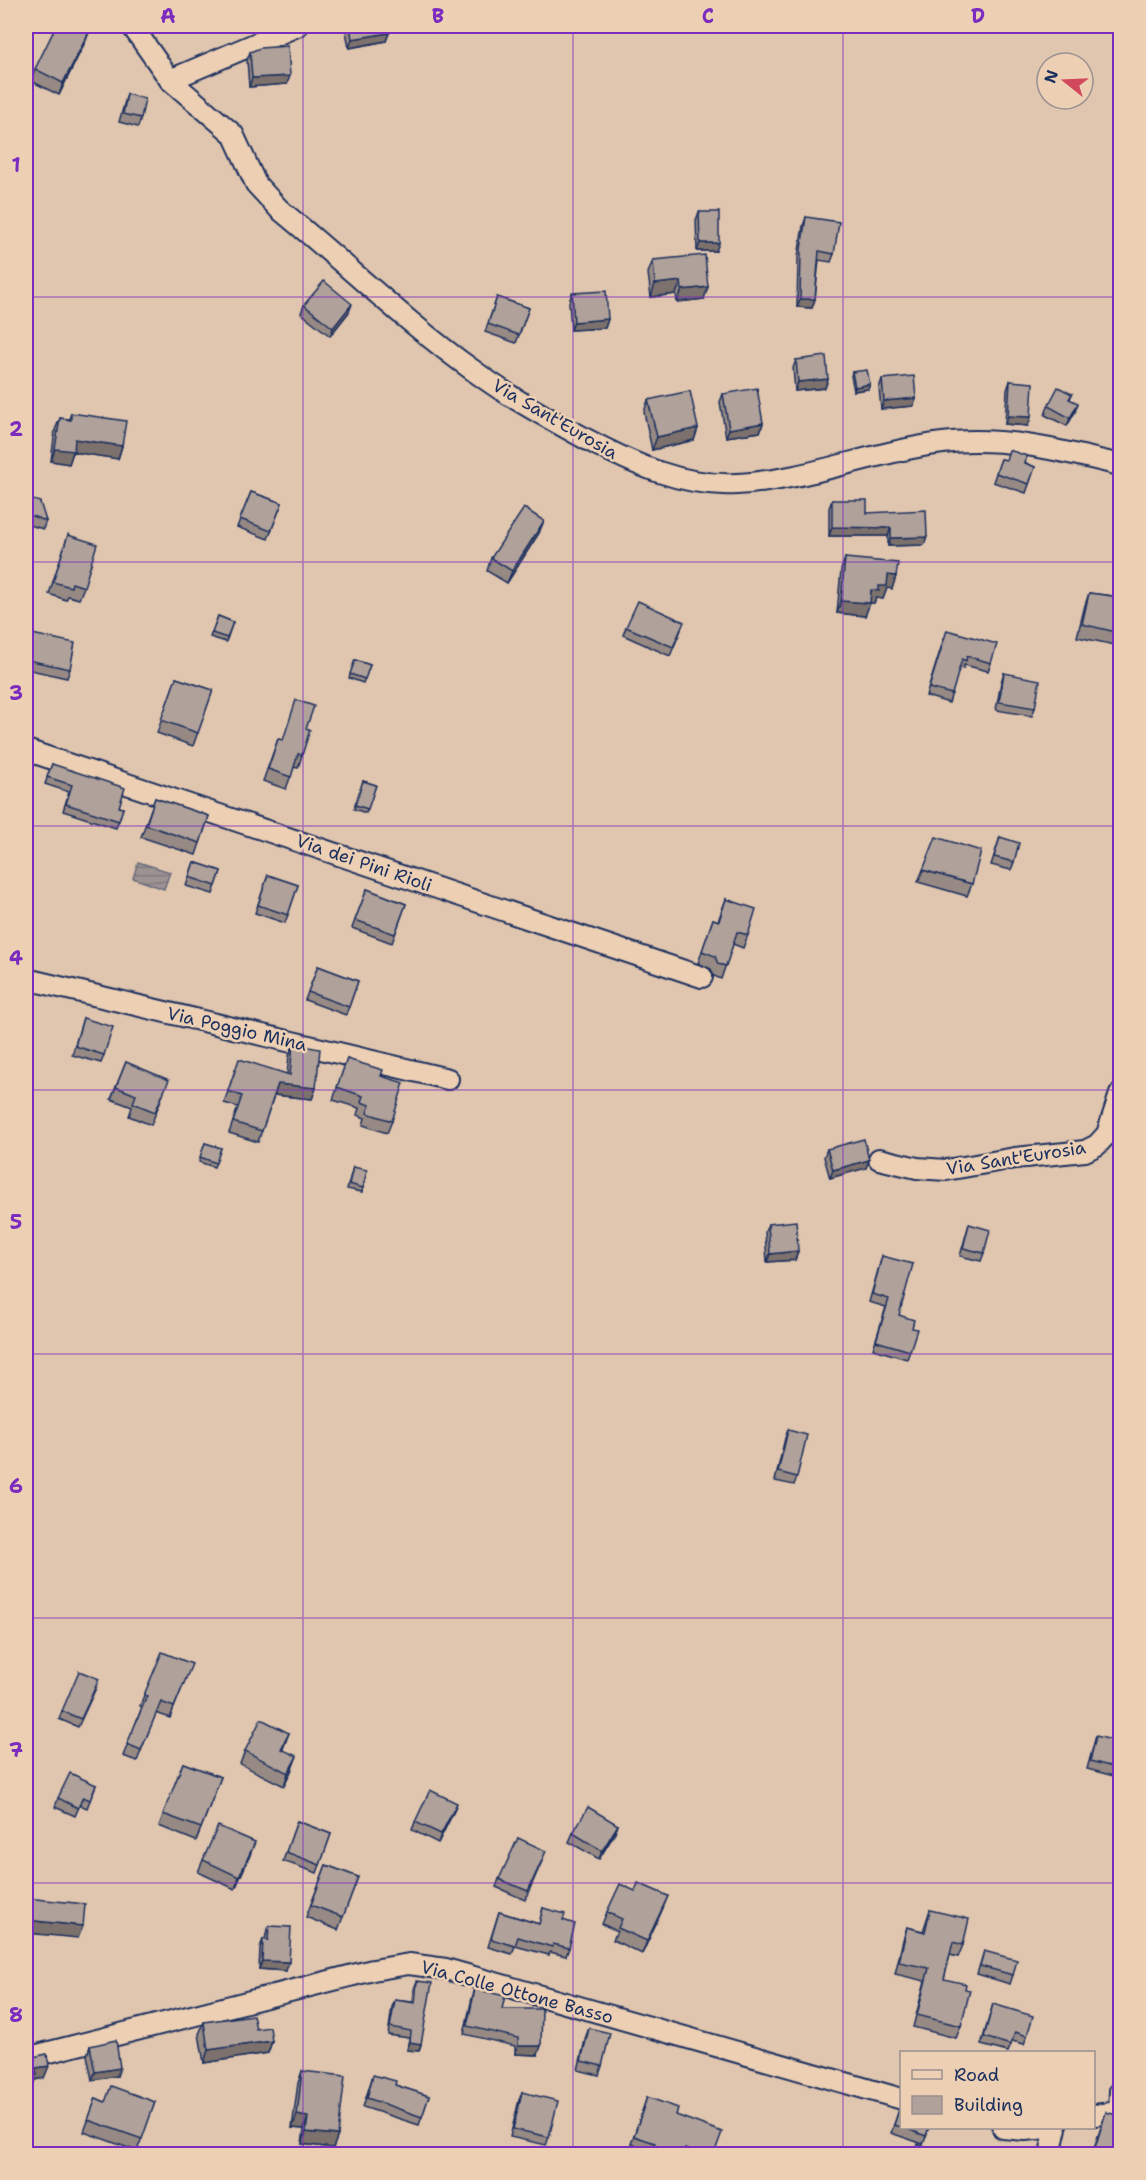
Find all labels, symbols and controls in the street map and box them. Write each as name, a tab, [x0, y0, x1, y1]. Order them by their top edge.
text: A	[160, 3, 176, 29]
text: B	[432, 3, 444, 29]
text: C	[702, 3, 714, 29]
text: D	[971, 3, 985, 29]
north arrow	[1035, 51, 1095, 111]
text: N	[1039, 67, 1063, 86]
text: 1	[11, 152, 21, 178]
street label: Via Sant'Eurosia	[488, 373, 622, 465]
text: 2	[9, 416, 23, 442]
text: 3	[9, 680, 23, 706]
street label: Via dei Pini Rioli	[293, 828, 435, 898]
text: 4	[9, 945, 23, 971]
street label: Via Poggio Mina	[165, 1001, 309, 1057]
street label: Via Sant'Eurosia	[944, 1135, 1088, 1181]
text: 5	[10, 1209, 22, 1235]
text: 6	[9, 1473, 23, 1499]
text: 7	[9, 1737, 23, 1763]
street label: Via Colle Ottone Basso	[418, 1955, 616, 2029]
text: 8	[9, 2002, 23, 2028]
legend	[900, 2051, 1095, 2129]
text: Road	[954, 2063, 999, 2087]
text: Building	[954, 2093, 1023, 2117]

